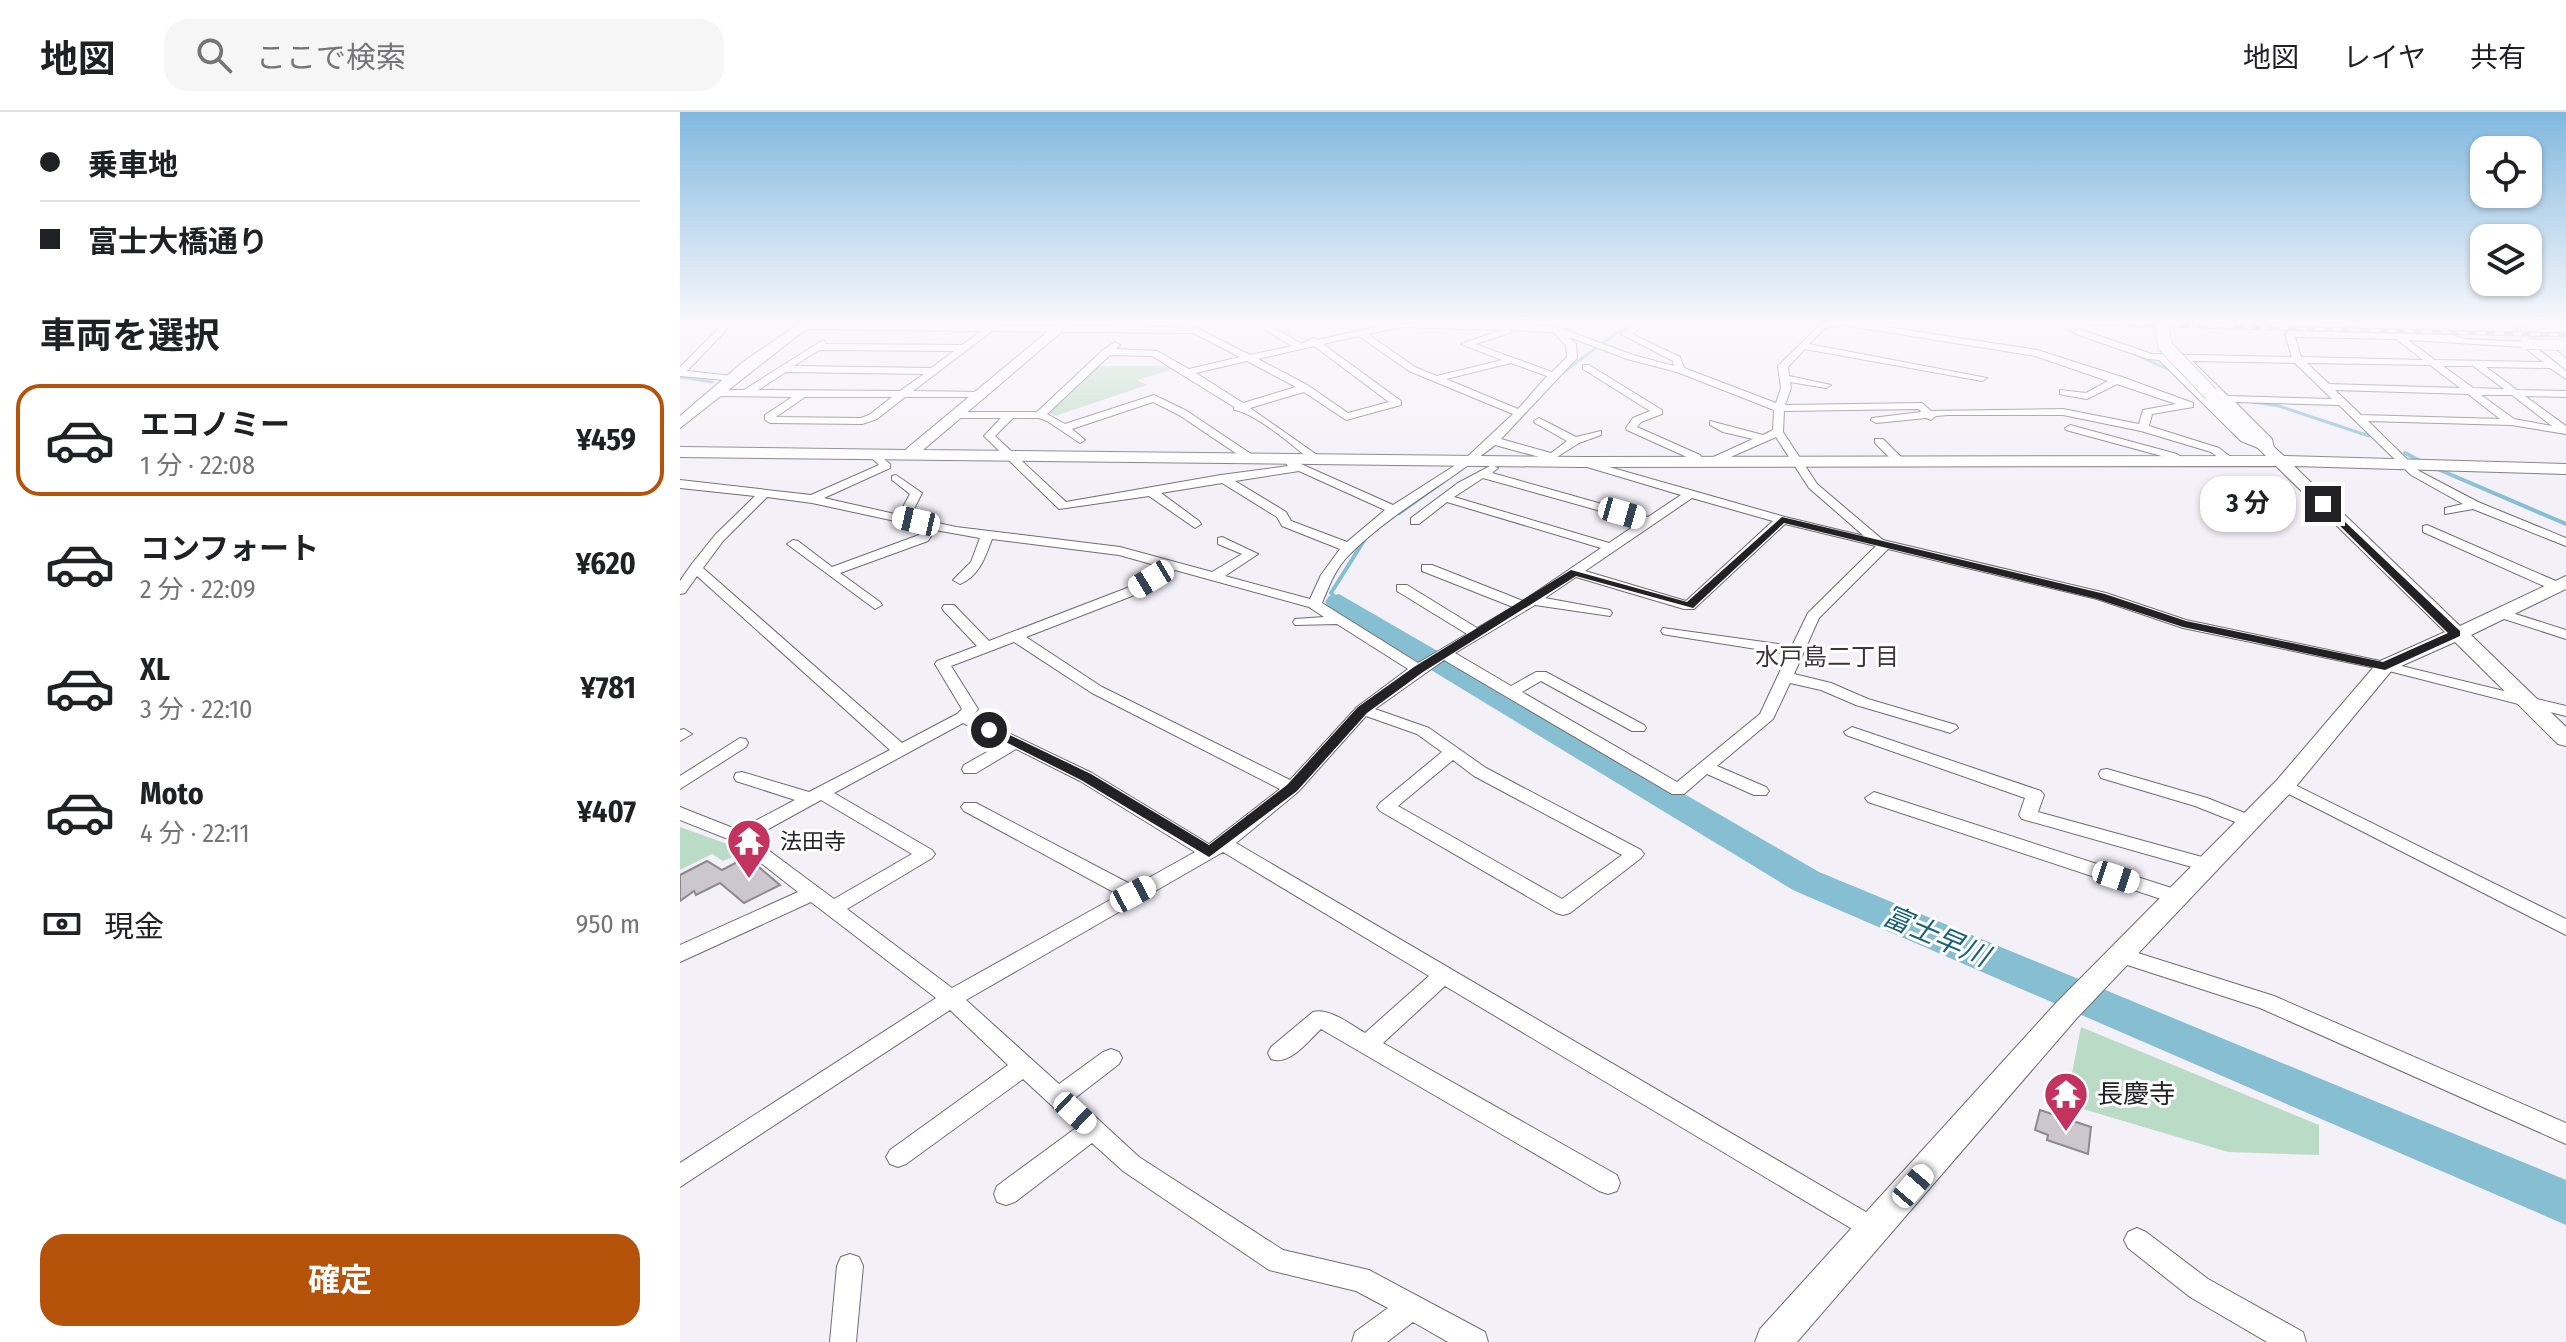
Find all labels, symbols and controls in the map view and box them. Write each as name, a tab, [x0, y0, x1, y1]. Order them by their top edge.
search box	[164, 19, 724, 91]
icon: search	[192, 33, 236, 77]
text: 地図	[40, 36, 116, 82]
text: ここで検索	[256, 40, 406, 76]
text: 地図	[2243, 41, 2299, 74]
text: レイヤ	[2343, 41, 2426, 74]
text: 共有	[2470, 41, 2526, 74]
map controls	[2470, 136, 2542, 296]
button: locate	[2470, 136, 2542, 208]
text: 乗車地	[88, 147, 178, 183]
text: 富士大橋通り	[88, 224, 268, 260]
button: layers	[2470, 224, 2542, 296]
text: 車両を選択	[40, 314, 220, 358]
icon: car	[44, 404, 116, 476]
text: エコノミー	[140, 407, 290, 443]
text: ¥459	[576, 422, 636, 458]
text: 1 分 · 22:08	[140, 450, 255, 481]
callout: 3 分	[2199, 476, 2295, 532]
route end	[2305, 486, 2341, 522]
text: 3 分	[2226, 488, 2270, 519]
car	[1596, 495, 1648, 531]
car	[890, 504, 942, 538]
icon: car	[44, 528, 116, 600]
text: コンフォート	[140, 531, 319, 567]
text: ¥620	[576, 546, 636, 582]
car	[1124, 556, 1178, 602]
text: 2 分 · 22:09	[140, 574, 256, 605]
district label: 水戸島二丁目	[1755, 643, 1899, 671]
icon: car	[44, 652, 116, 724]
text: XL	[140, 652, 170, 688]
text: ¥781	[580, 670, 636, 706]
text: 3 分 · 22:10	[140, 694, 253, 725]
route start	[971, 712, 1007, 748]
icon: car	[44, 776, 116, 848]
text: Moto	[140, 776, 204, 812]
text: ¥407	[577, 794, 636, 830]
temple icon: 法田寺	[725, 817, 773, 880]
text: 4 分 · 22:11	[140, 818, 250, 849]
place label: 法田寺	[780, 828, 846, 855]
car	[2089, 858, 2143, 896]
car	[1106, 872, 1160, 916]
water label: 富士早川	[1878, 899, 1997, 974]
icon: cash	[40, 902, 84, 946]
text: 現金	[104, 909, 164, 945]
text: 950 m	[576, 909, 640, 940]
temple icon: 長慶寺	[2042, 1070, 2090, 1133]
place label: 長慶寺	[2097, 1079, 2175, 1110]
car	[1049, 1088, 1101, 1138]
car	[1888, 1160, 1938, 1212]
button: 確定	[40, 1234, 640, 1326]

